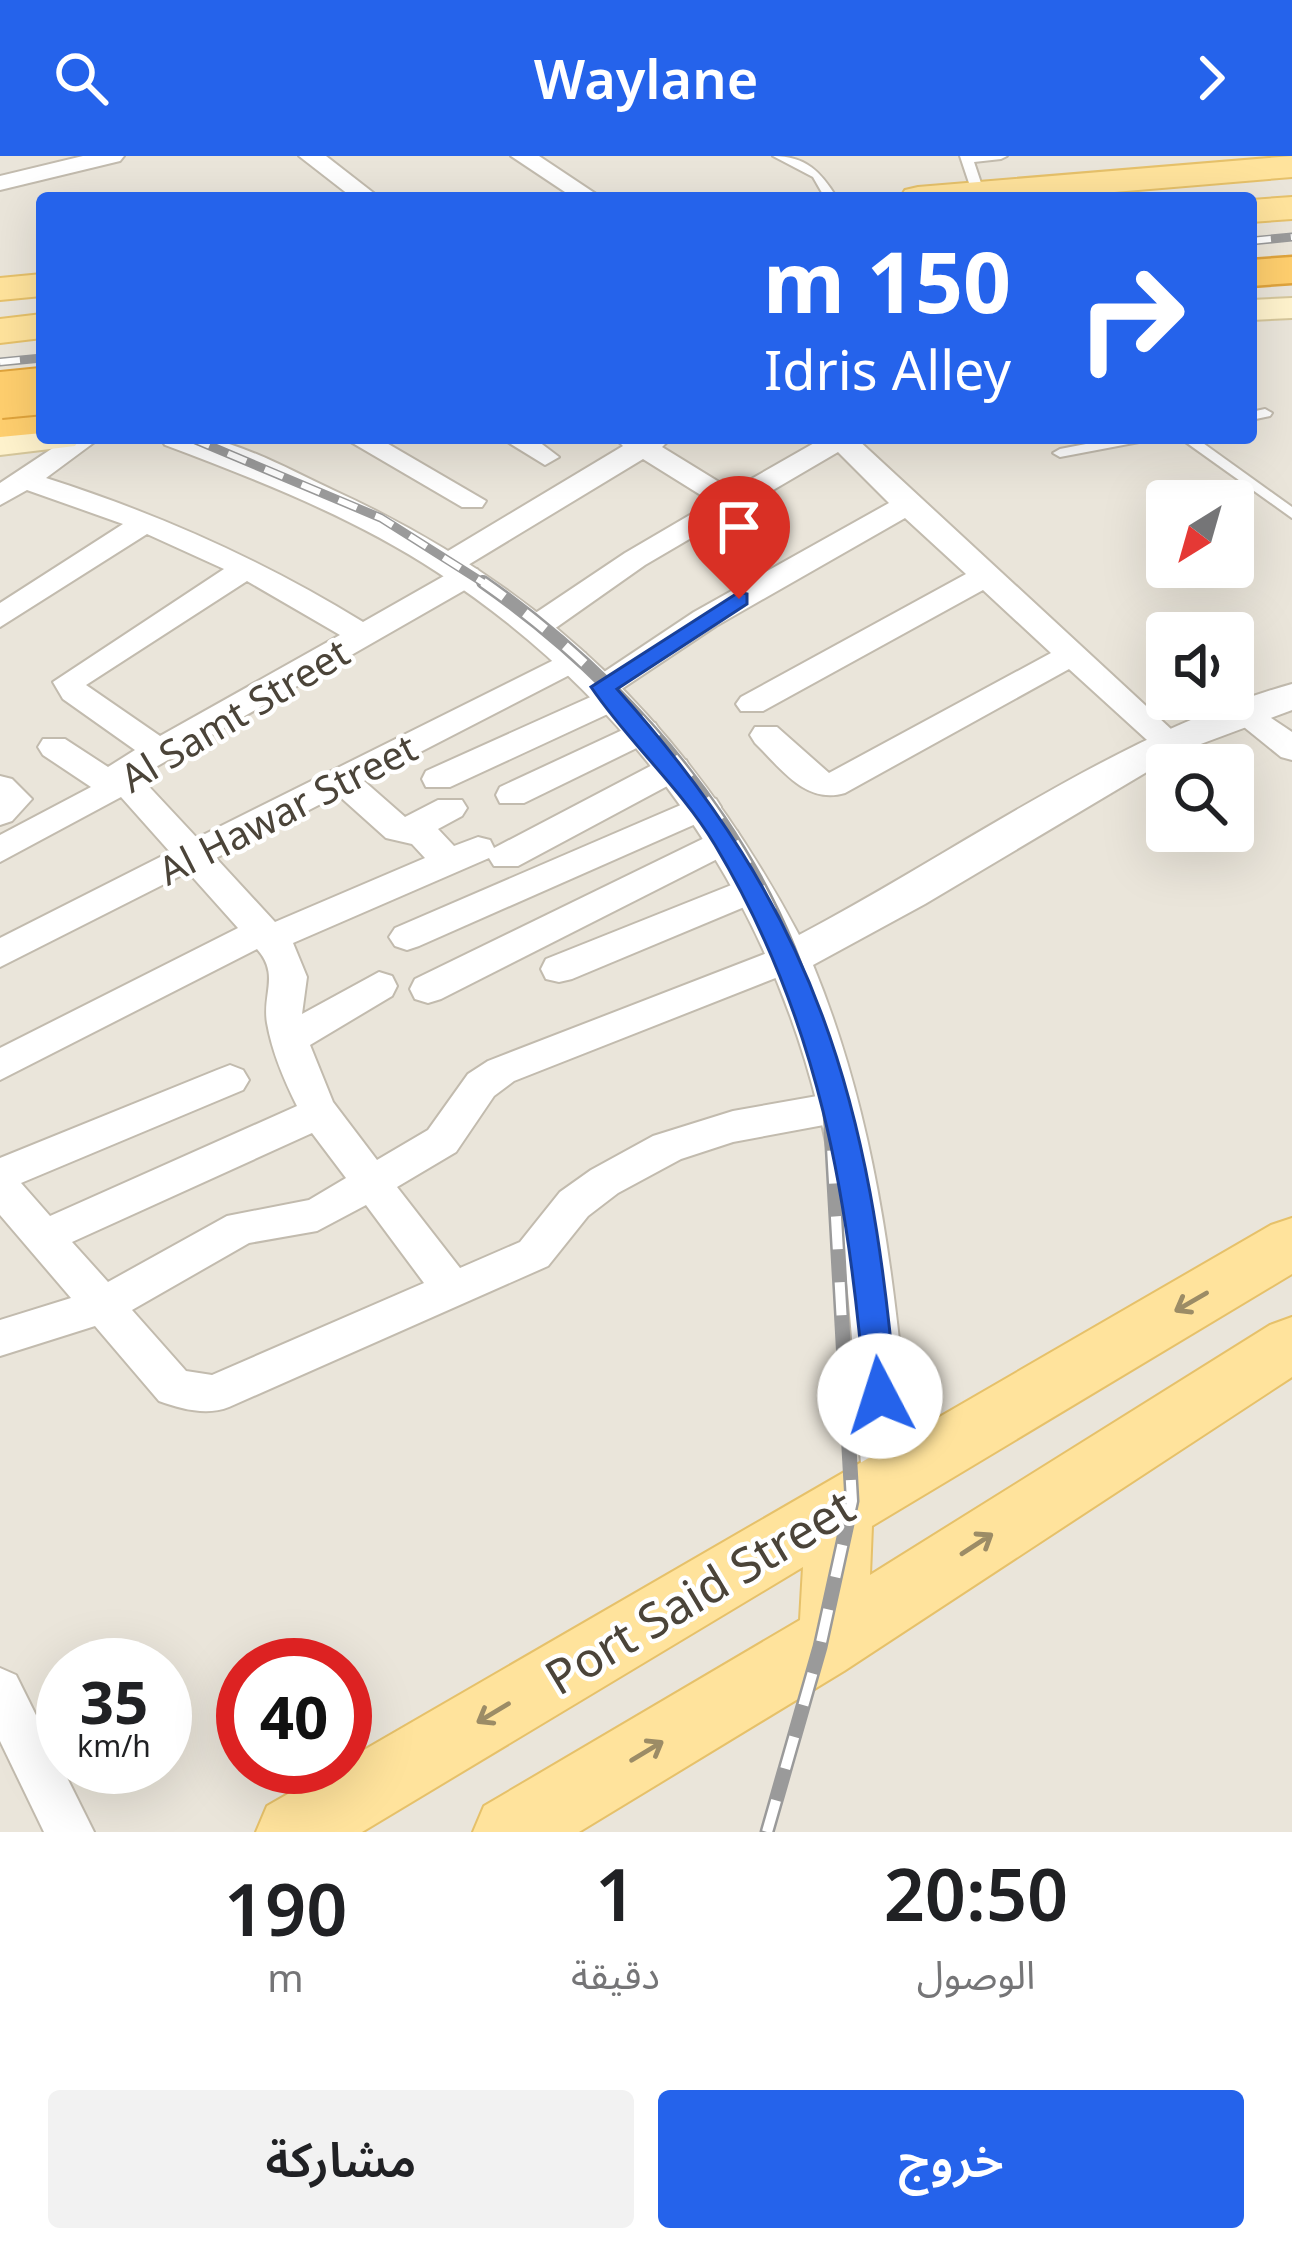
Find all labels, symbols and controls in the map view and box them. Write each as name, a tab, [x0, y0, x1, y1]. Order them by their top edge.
text: Waylane	[534, 41, 758, 115]
icon: search	[48, 45, 114, 111]
icon: forward	[1178, 45, 1244, 111]
text: 150 m	[763, 223, 1011, 338]
icon: right	[1053, 240, 1209, 396]
text: Idris Alley	[764, 332, 1011, 406]
pin	[688, 476, 790, 599]
north arrow	[1146, 480, 1254, 588]
map controls	[1146, 480, 1254, 852]
icon: arrive	[706, 494, 772, 560]
button: sound	[1146, 612, 1254, 720]
street label: Al Samt Street	[110, 625, 358, 803]
street label: Al Hawar Street	[149, 720, 425, 896]
button: search	[1146, 744, 1254, 852]
one-way arrow	[1174, 1290, 1209, 1314]
position arrow	[817, 1333, 943, 1459]
street label: Port Said Street	[533, 1473, 865, 1709]
one-way arrow	[960, 1531, 994, 1556]
speed limit sign: 40	[216, 1638, 372, 1794]
text: 35	[80, 1660, 148, 1742]
one-way arrow	[477, 1701, 511, 1725]
text: km/h	[77, 1725, 151, 1766]
one-way arrow	[629, 1738, 664, 1762]
text: 1	[595, 1844, 636, 1942]
text: 20:50	[884, 1844, 1068, 1942]
text: 190	[224, 1859, 347, 1957]
text: دقيقة	[571, 1947, 660, 2000]
text: الوصول	[917, 1947, 1035, 2000]
text: m	[267, 1950, 304, 2003]
button: مشاركة	[48, 2090, 634, 2228]
button: خروج	[658, 2090, 1244, 2228]

